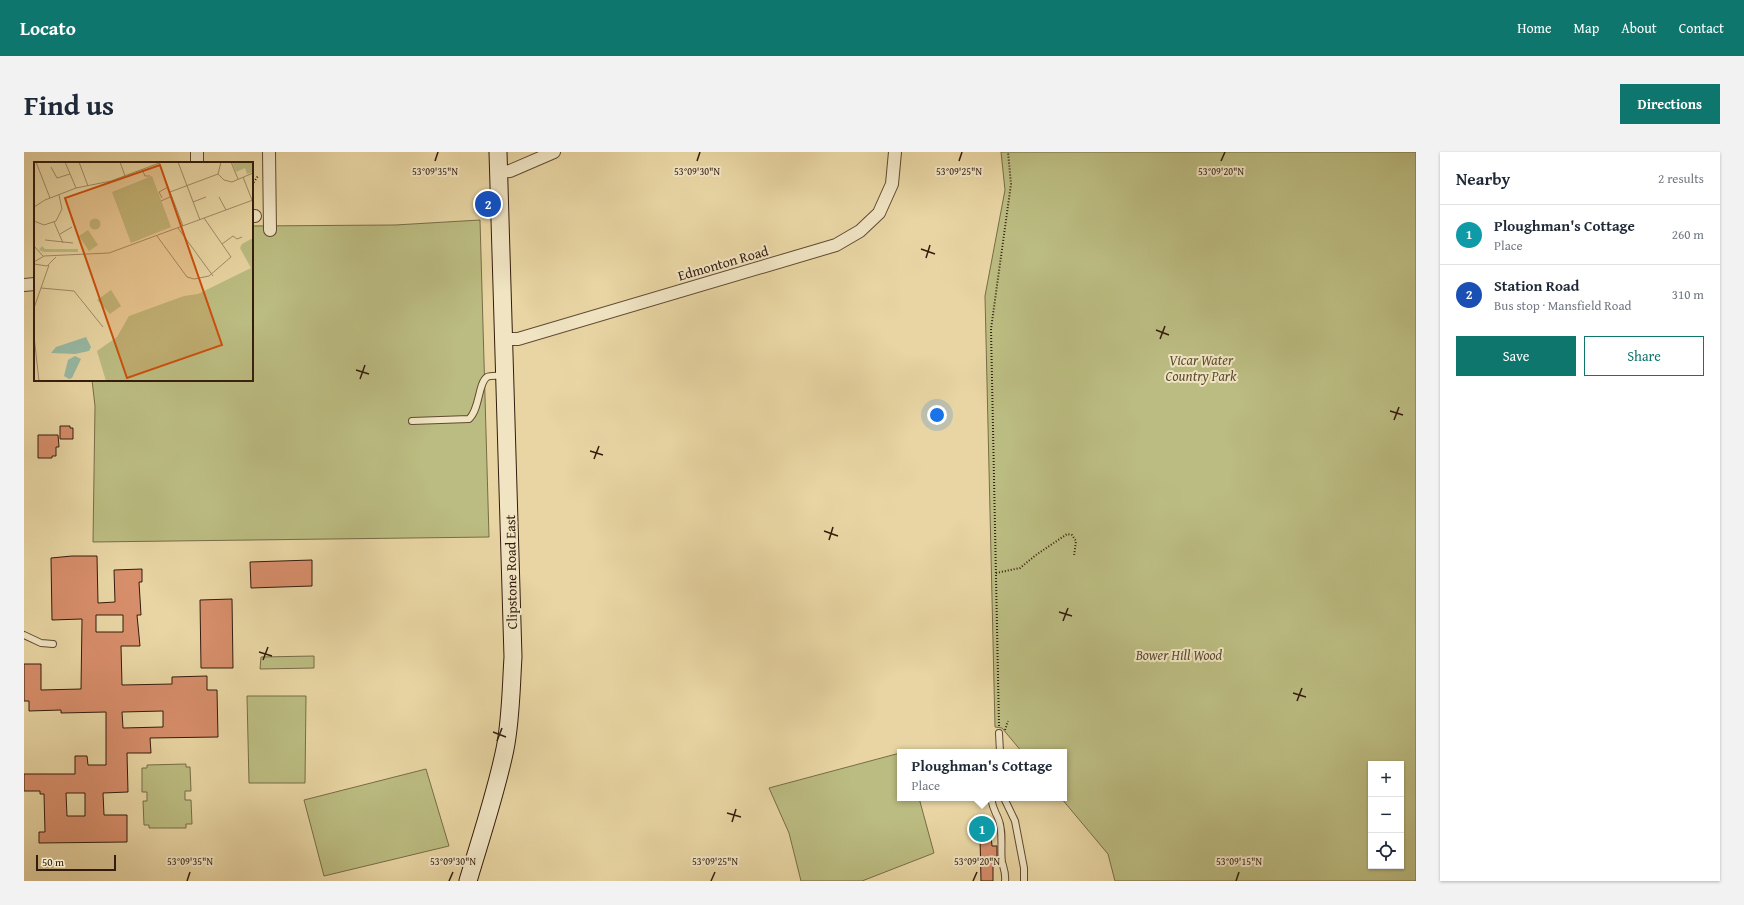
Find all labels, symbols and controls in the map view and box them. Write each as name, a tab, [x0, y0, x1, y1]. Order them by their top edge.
text: Locato	[20, 14, 76, 42]
text: Home	[1517, 18, 1552, 38]
text: Map	[1574, 18, 1599, 38]
text: About	[1621, 18, 1657, 38]
text: Contact	[1679, 18, 1724, 38]
text: Find us	[24, 84, 114, 125]
button: Directions	[1620, 84, 1720, 124]
inset map	[34, 162, 253, 381]
text: 53°09'35"N	[412, 164, 458, 179]
text: 53°09'30"N	[674, 164, 720, 179]
text: 53°09'25"N	[936, 164, 982, 179]
text: 53°09'20"N	[1198, 164, 1244, 179]
text: Nearby	[1456, 166, 1510, 191]
text: 2 results	[1658, 169, 1704, 188]
pin: 2	[475, 189, 501, 219]
text: Ploughman's Cottage	[1494, 215, 1635, 236]
text: 1	[1466, 225, 1472, 244]
text: 260 m	[1672, 225, 1704, 244]
text: Place	[1494, 236, 1523, 255]
street label: Edmonton Road	[675, 240, 771, 285]
text: Station Road	[1494, 275, 1579, 296]
text: 2	[1466, 285, 1472, 304]
text: 310 m	[1672, 285, 1704, 304]
text: Bus stop · Mansfield Road	[1494, 296, 1632, 315]
button: Save	[1456, 336, 1576, 376]
button: Share	[1584, 336, 1704, 376]
park label: Vicar Water Country Park	[1166, 350, 1237, 386]
your location	[927, 405, 947, 425]
street label: Clipstone Road East	[500, 514, 522, 630]
park label: Bower Hill Wood	[1135, 645, 1223, 665]
popup	[897, 749, 1067, 801]
text: Ploughman's Cottage	[912, 755, 1052, 776]
map controls	[1368, 761, 1404, 869]
button: +	[1368, 761, 1404, 797]
text: Place	[912, 776, 940, 795]
button: −	[1368, 797, 1404, 833]
pin: 1	[969, 814, 995, 844]
button: locate	[1368, 833, 1404, 869]
scale bar	[36, 853, 116, 872]
text: 50 m	[42, 854, 64, 870]
text: 53°09'35"N	[167, 854, 213, 869]
text: 53°09'30"N	[430, 854, 476, 869]
text: 53°09'25"N	[692, 854, 738, 869]
text: 53°09'20"N	[954, 854, 1000, 869]
text: 53°09'15"N	[1216, 854, 1262, 869]

